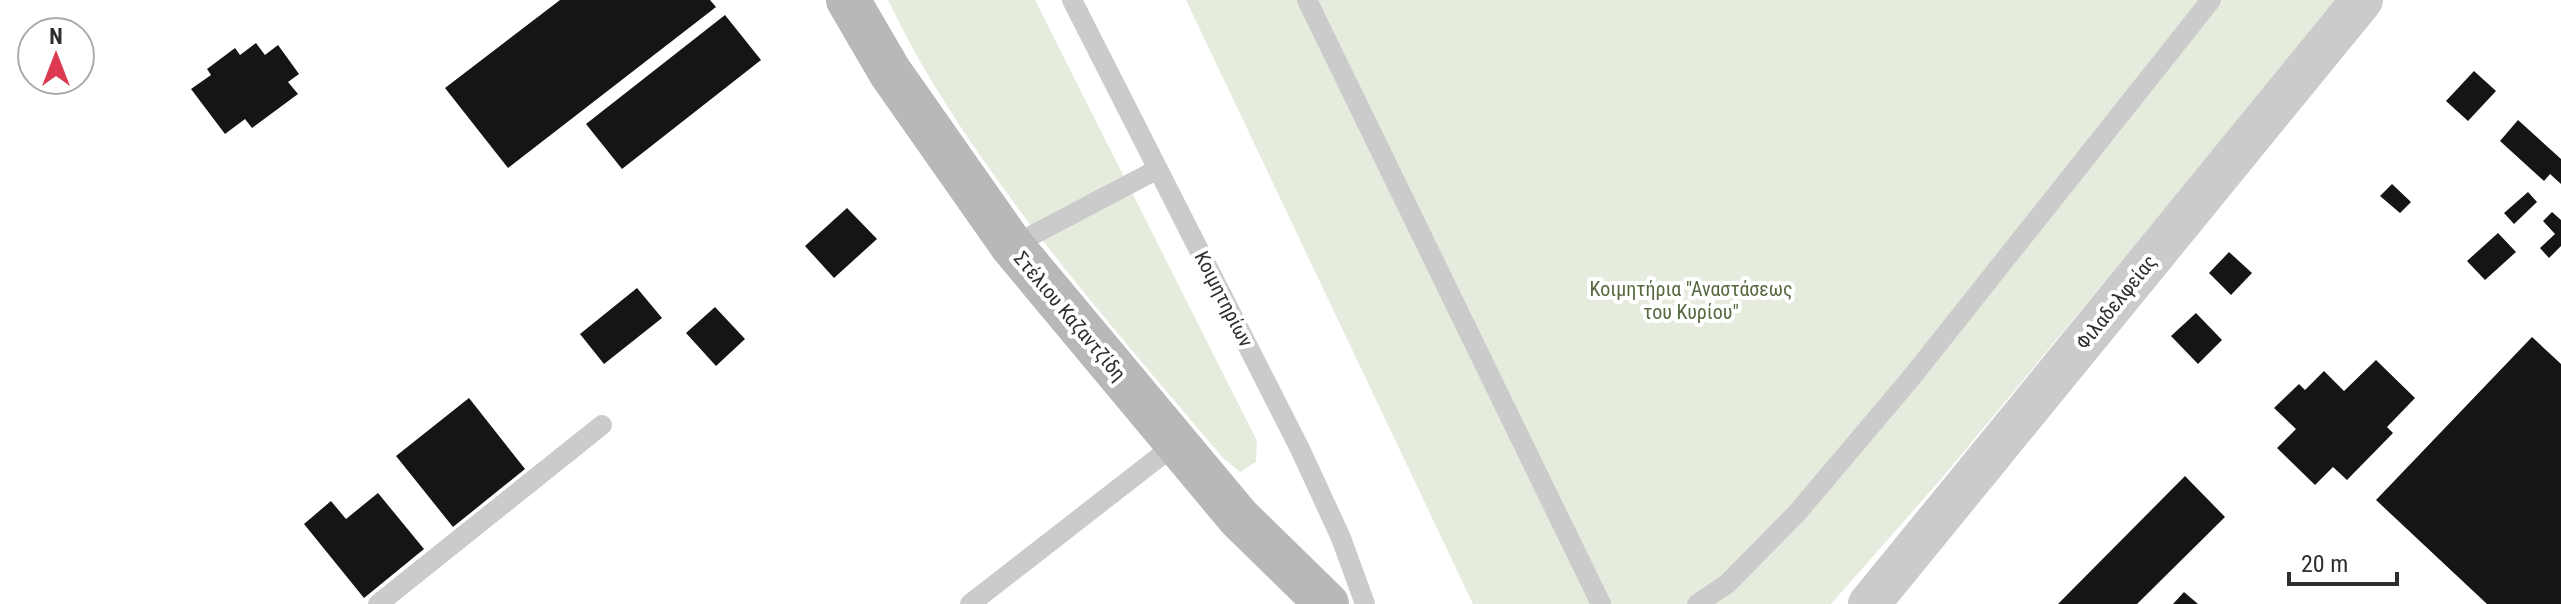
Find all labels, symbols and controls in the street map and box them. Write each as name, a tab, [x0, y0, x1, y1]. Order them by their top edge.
north arrow	[16, 16, 96, 96]
text: N	[49, 24, 63, 49]
street label: Στέλιου Καζαντζίδη	[1009, 247, 1131, 385]
street label: Κοιμητηρίων	[1190, 247, 1259, 351]
street label: Φιλαδελφείας	[2071, 250, 2161, 354]
park label: Κοιμητήρια "Αναστάσεως του Κυρίου"	[1590, 277, 1792, 324]
scale bar	[2289, 536, 2397, 586]
text: 20 m	[2301, 550, 2348, 578]

